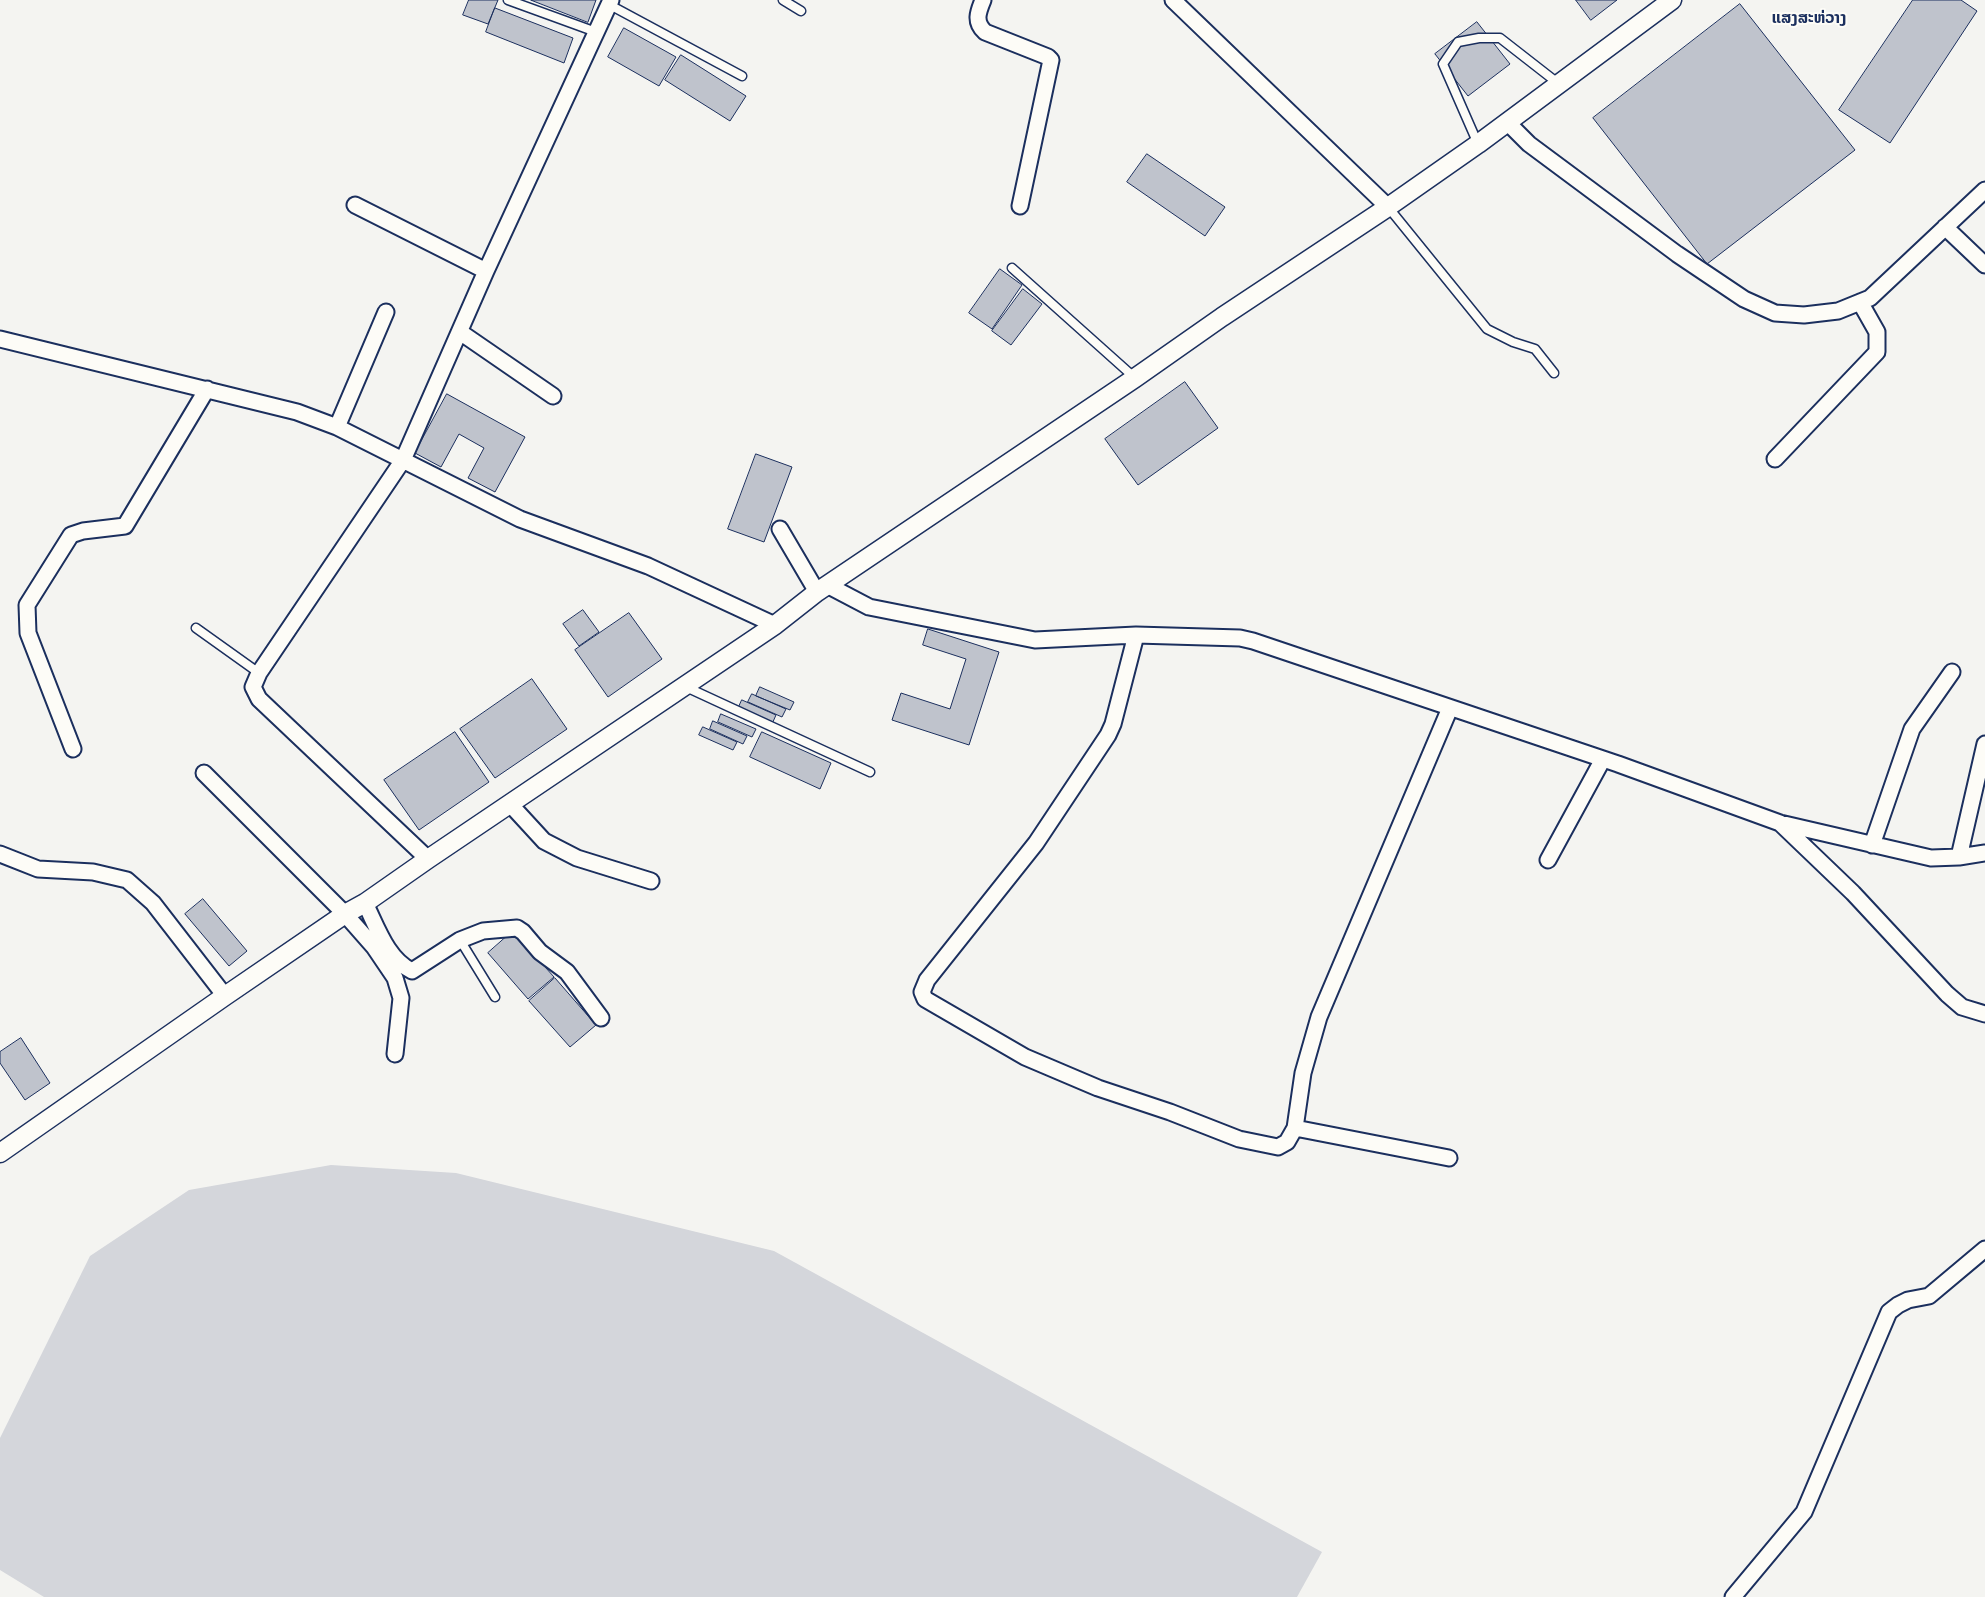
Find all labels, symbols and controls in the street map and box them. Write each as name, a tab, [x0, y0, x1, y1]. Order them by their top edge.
district label: ແສງສະຫ່ວາງ	[1772, 9, 1846, 29]

